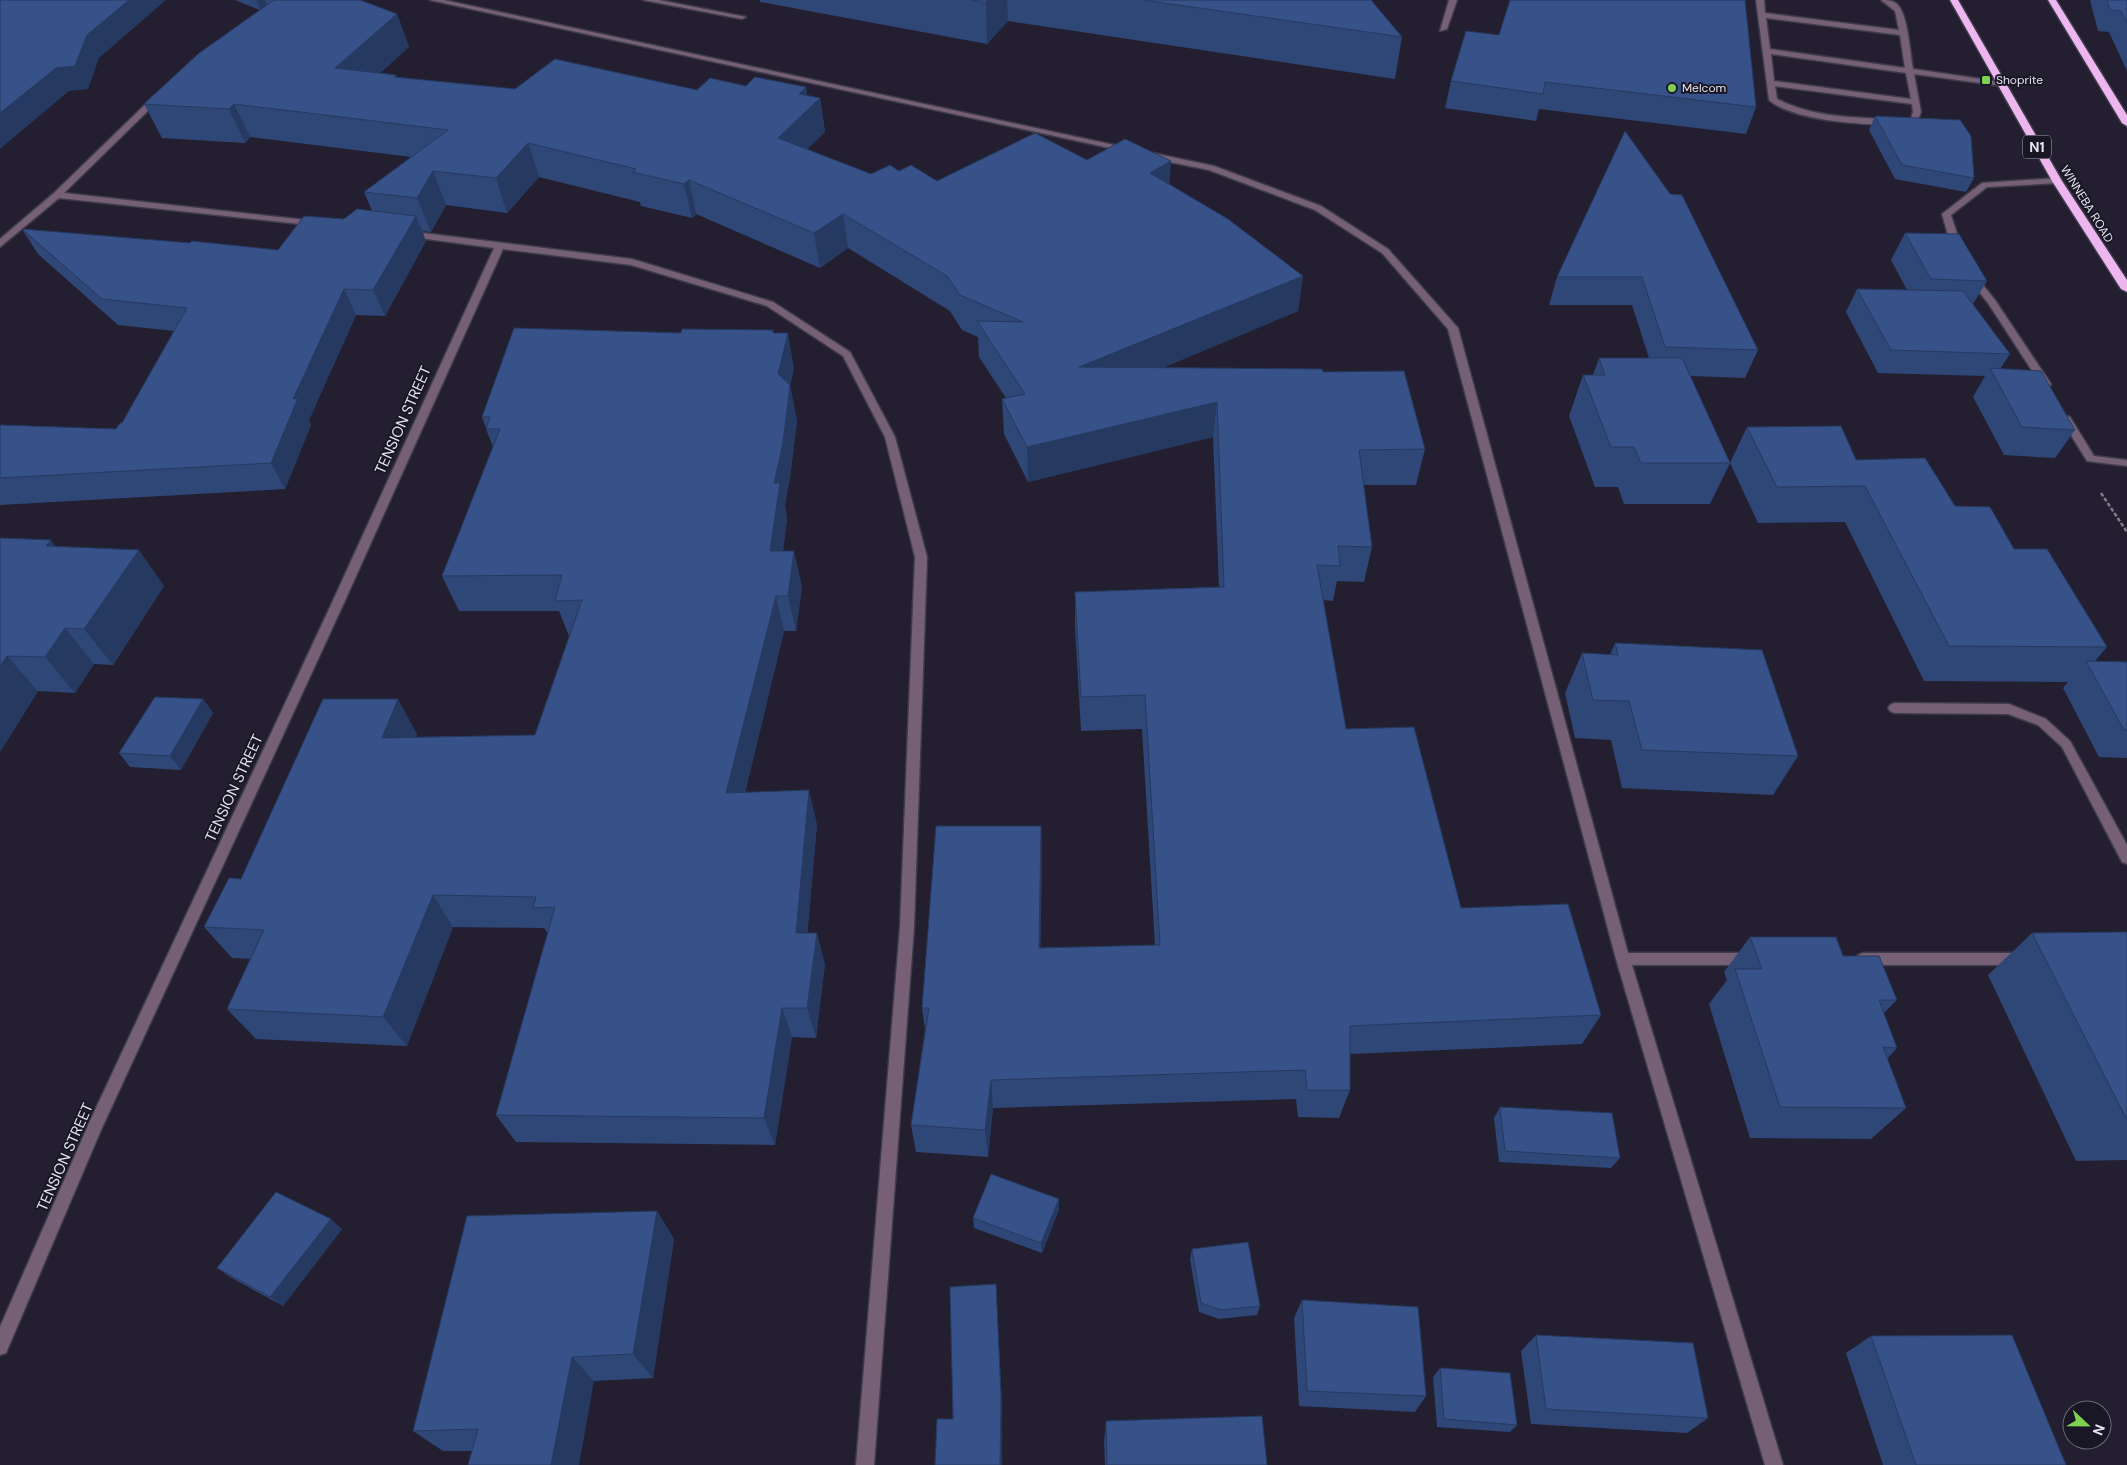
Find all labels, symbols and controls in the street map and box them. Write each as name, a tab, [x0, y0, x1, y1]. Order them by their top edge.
place label: Shoprite	[1996, 72, 2043, 88]
marker: Shoprite	[1980, 74, 1992, 86]
place label: Melcom	[1682, 80, 1726, 96]
marker: Melcom	[1666, 82, 1678, 94]
road number: N1	[2023, 136, 2051, 158]
street label: WINNEBA ROAD	[2057, 162, 2117, 246]
street label: TENSION STREET	[370, 363, 436, 477]
street label: TENSION STREET	[200, 731, 268, 845]
street label: TENSION STREET	[32, 1100, 98, 1214]
north arrow	[2062, 1400, 2112, 1450]
text: N	[2089, 1422, 2109, 1438]

